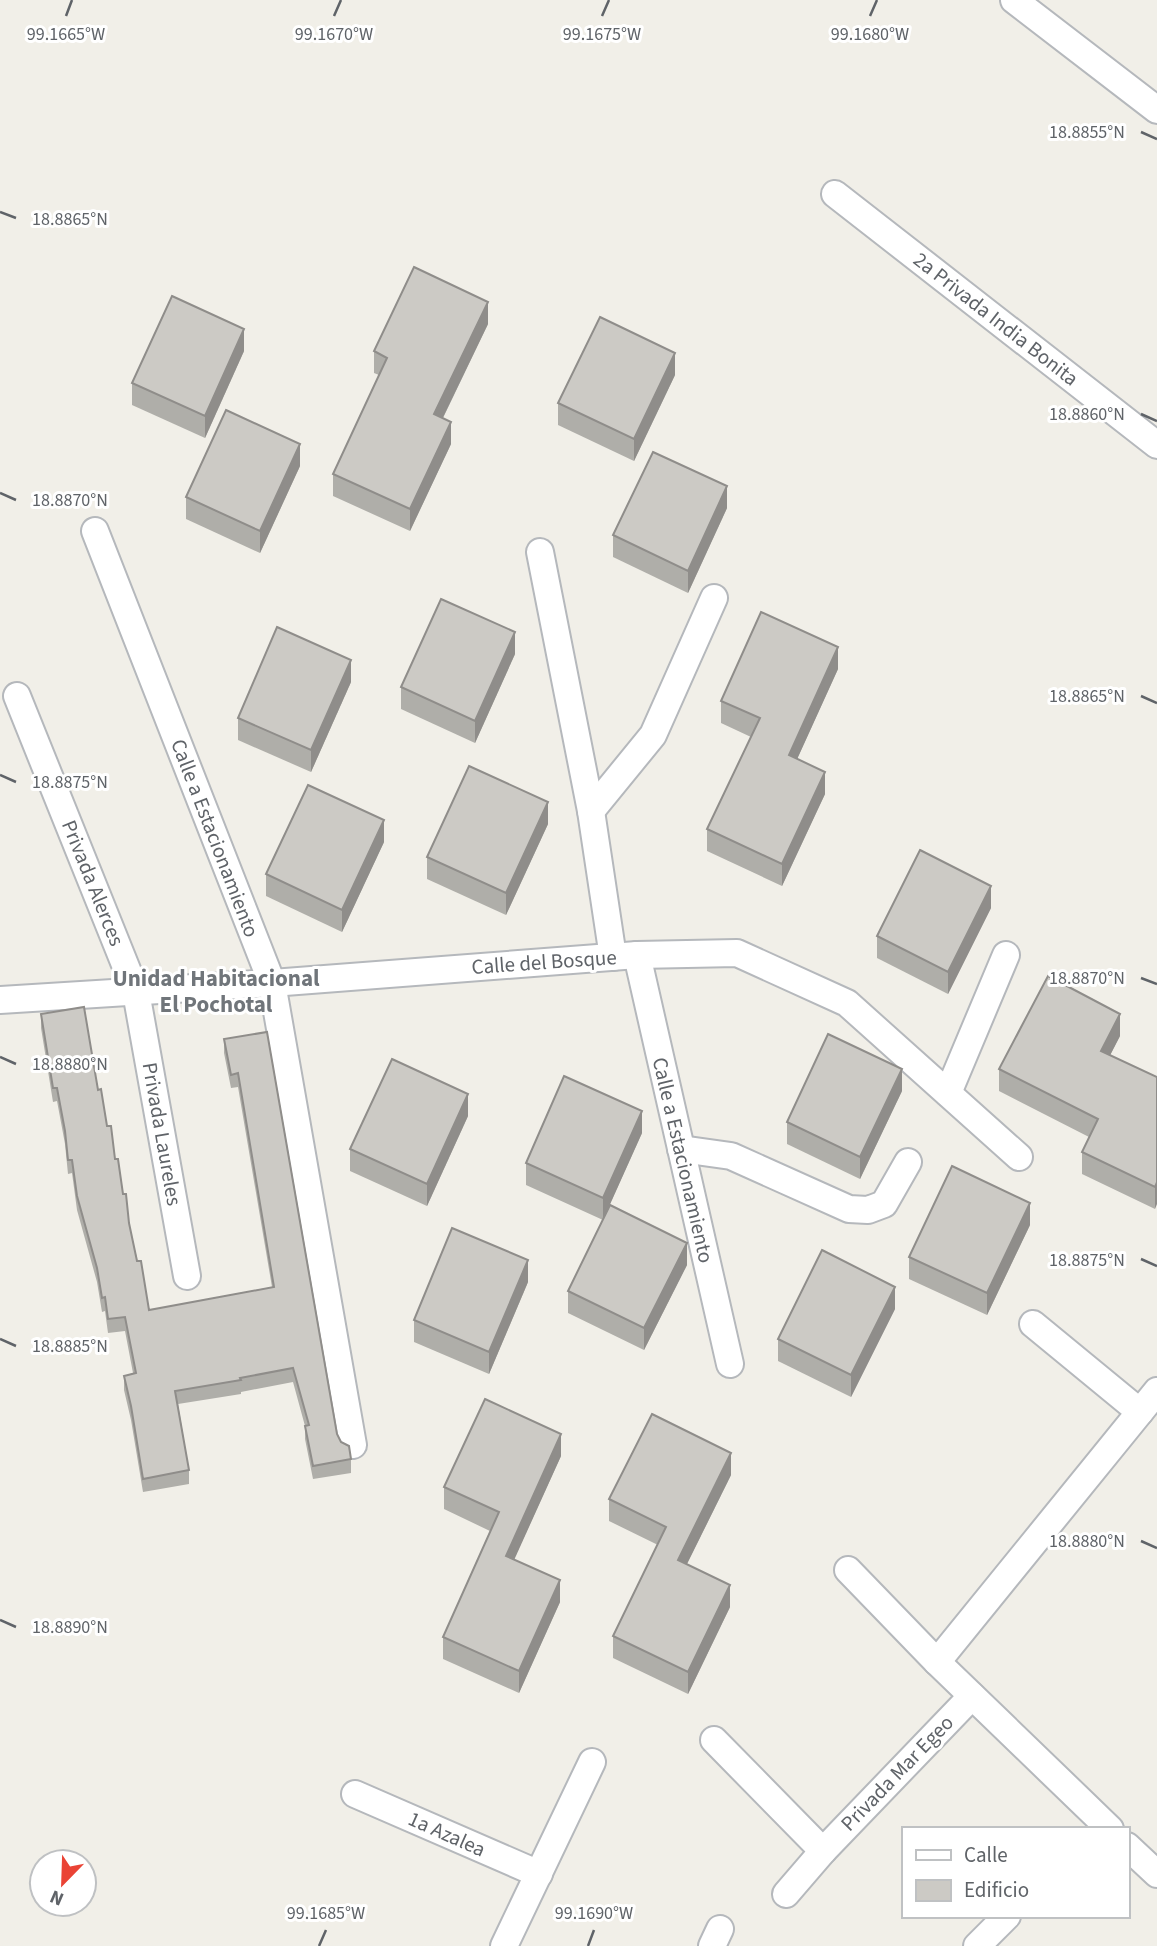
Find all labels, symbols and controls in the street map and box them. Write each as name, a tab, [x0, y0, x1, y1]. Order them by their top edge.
text: 99.1665°W	[27, 22, 105, 47]
text: 99.1670°W	[295, 22, 373, 47]
text: 99.1675°W	[563, 22, 641, 47]
text: 99.1680°W	[831, 22, 909, 47]
text: 18.8855°N	[1049, 120, 1125, 145]
text: 18.8865°N	[32, 207, 108, 232]
street label: 2a Privada India Bonita	[907, 245, 1085, 393]
text: 18.8860°N	[1049, 402, 1125, 427]
text: 18.8870°N	[32, 488, 108, 513]
text: 18.8865°N	[1049, 684, 1125, 709]
street label: Calle a Estacionamiento	[163, 734, 267, 942]
text: 18.8875°N	[32, 770, 108, 795]
street label: Privada Alerces	[54, 816, 132, 951]
street label: Calle del Bosque	[470, 942, 618, 982]
district label: Unidad Habitacional El Pochotal	[112, 962, 320, 1021]
text: 18.8870°N	[1049, 966, 1125, 991]
text: 18.8880°N	[32, 1052, 108, 1077]
street label: Calle a Estacionamiento	[645, 1054, 721, 1266]
street label: Privada Laureles	[135, 1060, 189, 1208]
text: 18.8875°N	[1049, 1248, 1125, 1273]
text: 18.8885°N	[32, 1334, 108, 1359]
text: 18.8880°N	[1049, 1529, 1125, 1554]
text: 18.8890°N	[32, 1615, 108, 1640]
street label: Privada Mar Egeo	[834, 1708, 960, 1838]
street label: 1a Azalea	[404, 1804, 490, 1864]
legend	[902, 1827, 1129, 1918]
text: Calle	[964, 1840, 1008, 1870]
north arrow	[28, 1848, 98, 1918]
text: Edificio	[964, 1875, 1029, 1905]
text: N	[46, 1882, 68, 1912]
text: 99.1685°W	[287, 1901, 365, 1926]
text: 99.1690°W	[555, 1901, 633, 1926]

